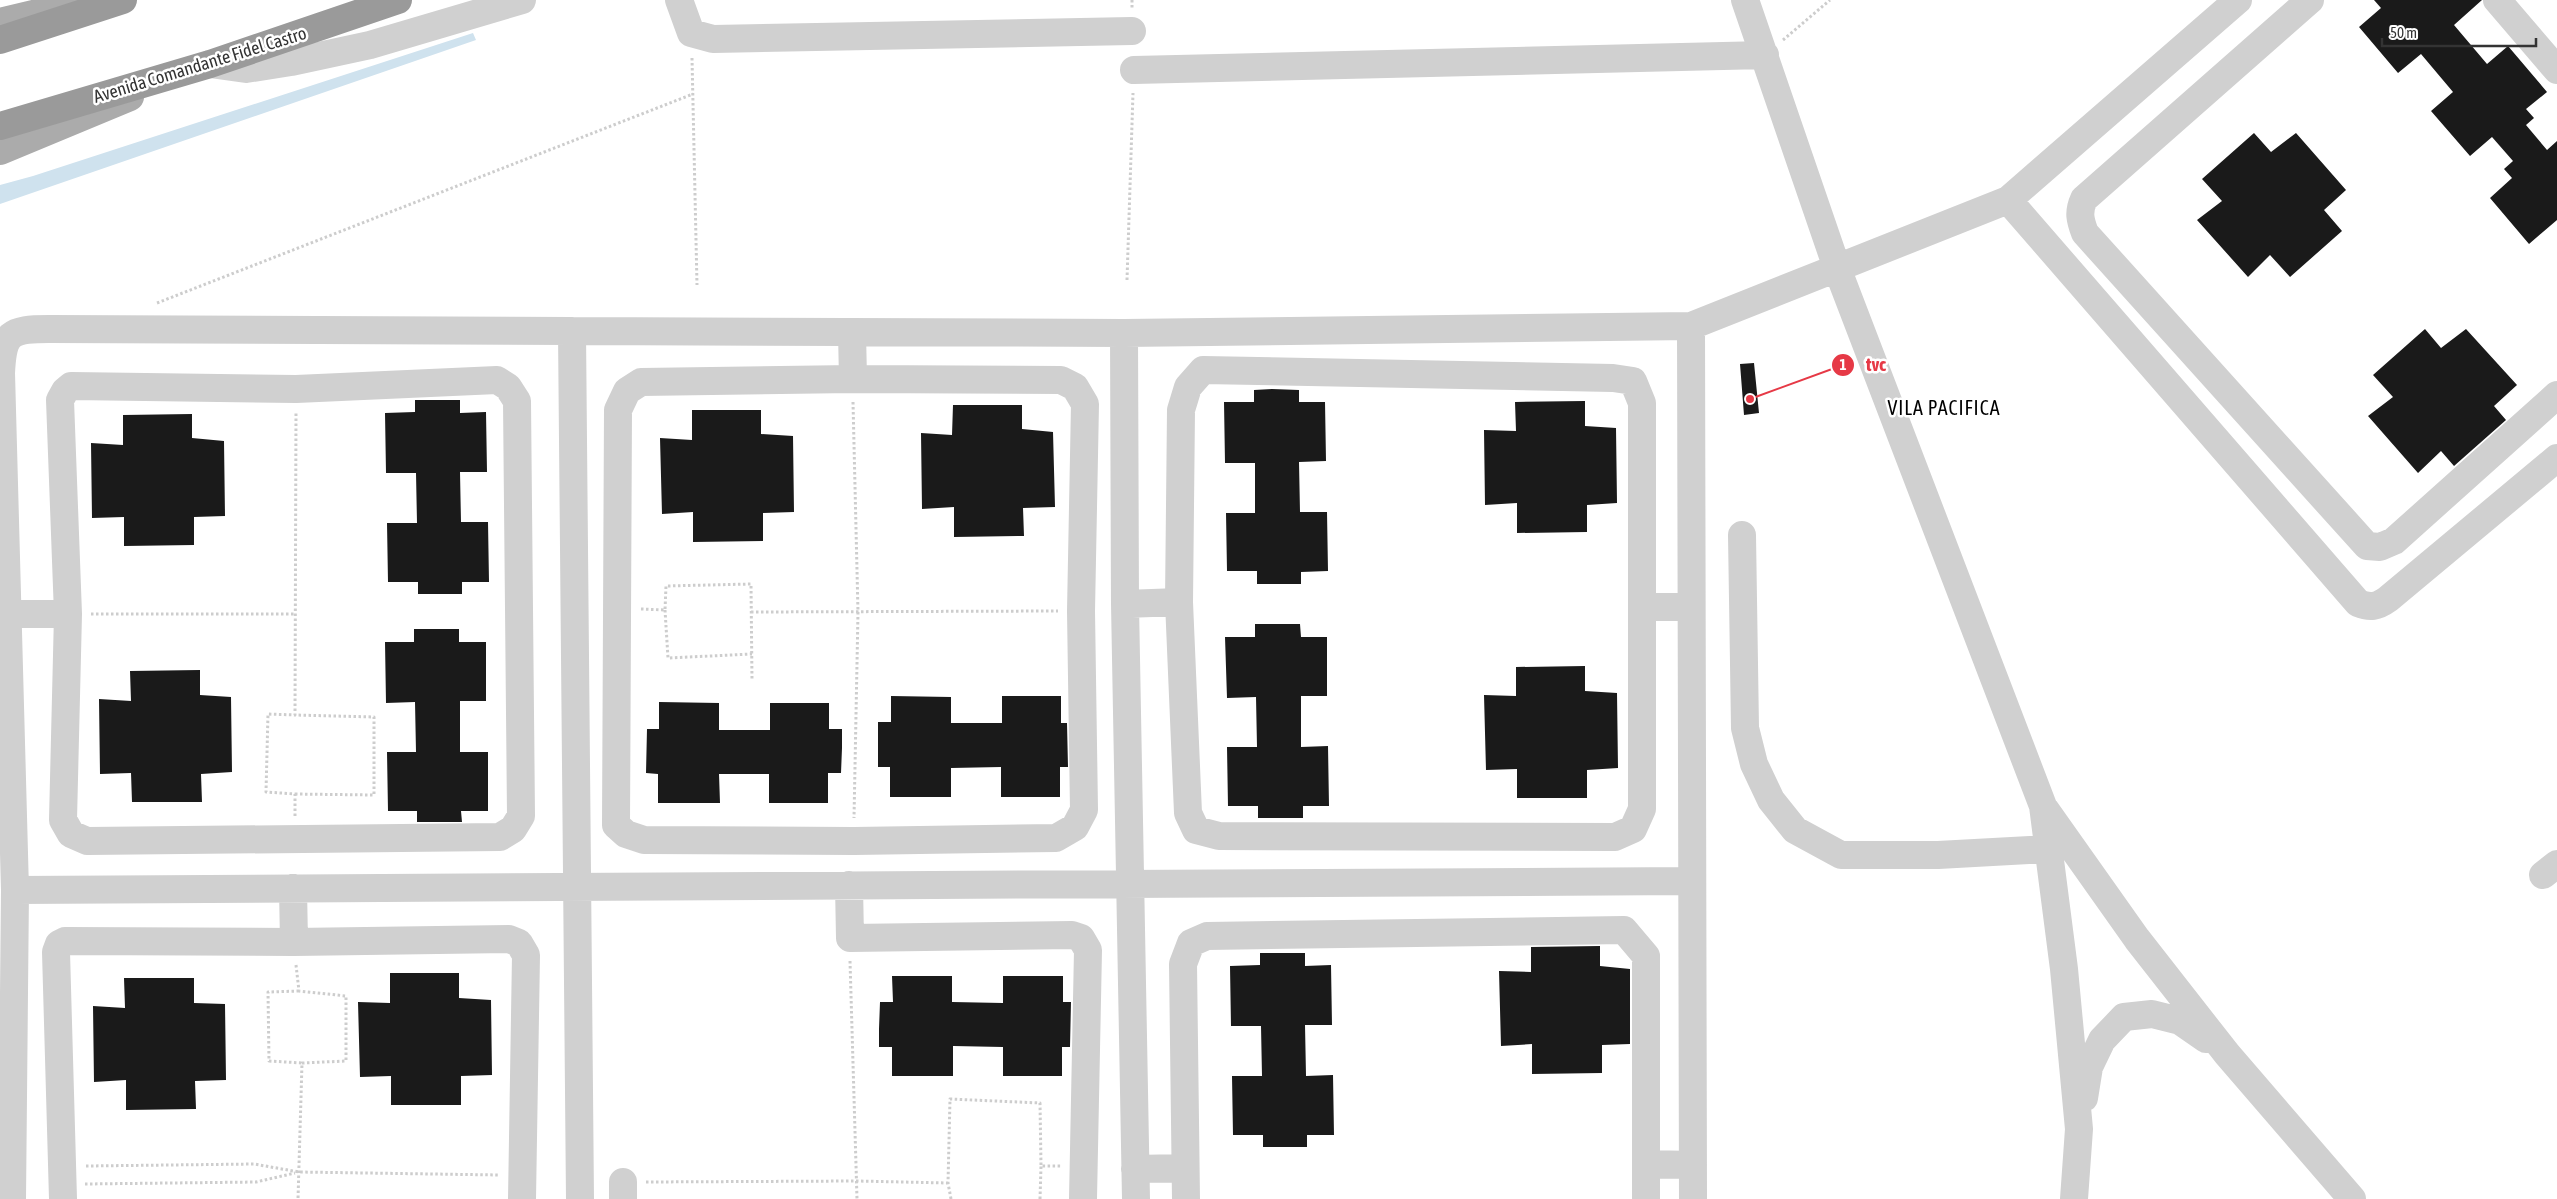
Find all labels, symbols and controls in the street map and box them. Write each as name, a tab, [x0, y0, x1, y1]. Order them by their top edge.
scale bar	[2382, 15, 2536, 47]
street label: Avenida Comandante Fidel Castro	[91, 22, 309, 107]
text: 50 m	[2390, 24, 2417, 41]
callout: tvc	[1830, 348, 1896, 382]
text: tvc	[1865, 353, 1886, 375]
text: 1	[1839, 356, 1847, 373]
district label: VILA PACIFICA	[1887, 396, 2001, 419]

